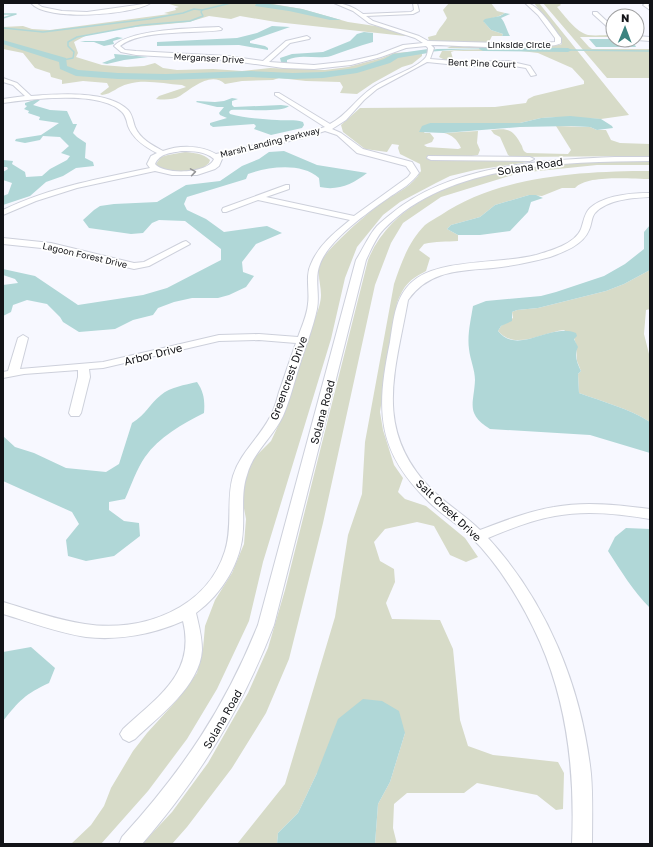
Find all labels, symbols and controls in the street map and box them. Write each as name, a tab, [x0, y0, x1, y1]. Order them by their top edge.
north arrow	[605, 8, 645, 48]
text: N	[621, 11, 629, 24]
street label: Linkside Circle	[487, 39, 551, 50]
street label: Merganser Drive	[173, 51, 245, 65]
street label: Bent Pine Court	[448, 56, 517, 70]
street label: Marsh Landing Parkway	[219, 124, 321, 160]
street label: Solana Road	[496, 154, 564, 178]
one-way arrow	[190, 169, 196, 177]
street label: Lagoon Forest Drive	[42, 240, 128, 270]
street label: Greencrest Drive	[267, 334, 309, 422]
street label: Arbor Drive	[123, 341, 183, 367]
street label: Solana Road	[307, 378, 337, 446]
street label: Salt Creek Drive	[414, 476, 484, 544]
street label: Solana Road	[200, 687, 244, 751]

